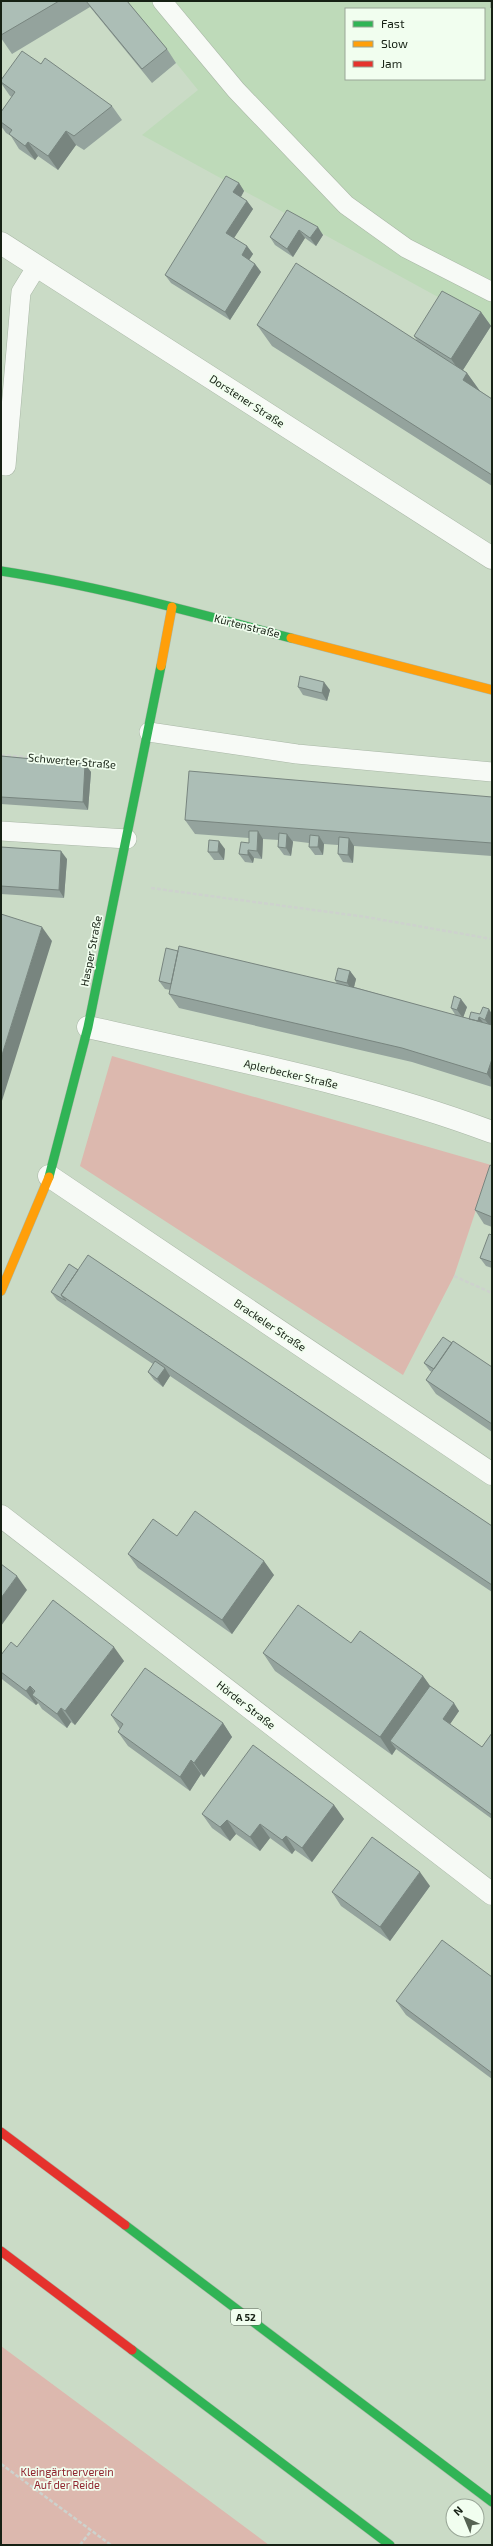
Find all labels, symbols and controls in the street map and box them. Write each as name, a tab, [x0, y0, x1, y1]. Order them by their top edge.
legend	[345, 8, 485, 80]
text: Fast	[381, 16, 405, 30]
text: Slow	[381, 36, 408, 50]
text: Jam	[381, 56, 402, 70]
street label: Dorstener Straße	[207, 372, 287, 430]
street label: Kürtenstraße	[213, 611, 281, 640]
street label: Schwerter Straße	[28, 750, 117, 771]
street label: Hasper Straße	[77, 914, 104, 987]
street label: Aplerbecker Straße	[243, 1056, 340, 1091]
street label: Brackeler Straße	[232, 1296, 309, 1353]
street label: Hörder Straße	[214, 1678, 278, 1732]
road number: A 52	[231, 2309, 261, 2325]
park label: Kleingärtnerverein Auf der Reide	[20, 2465, 114, 2491]
north arrow	[445, 2498, 485, 2538]
text: N	[450, 2503, 465, 2518]

